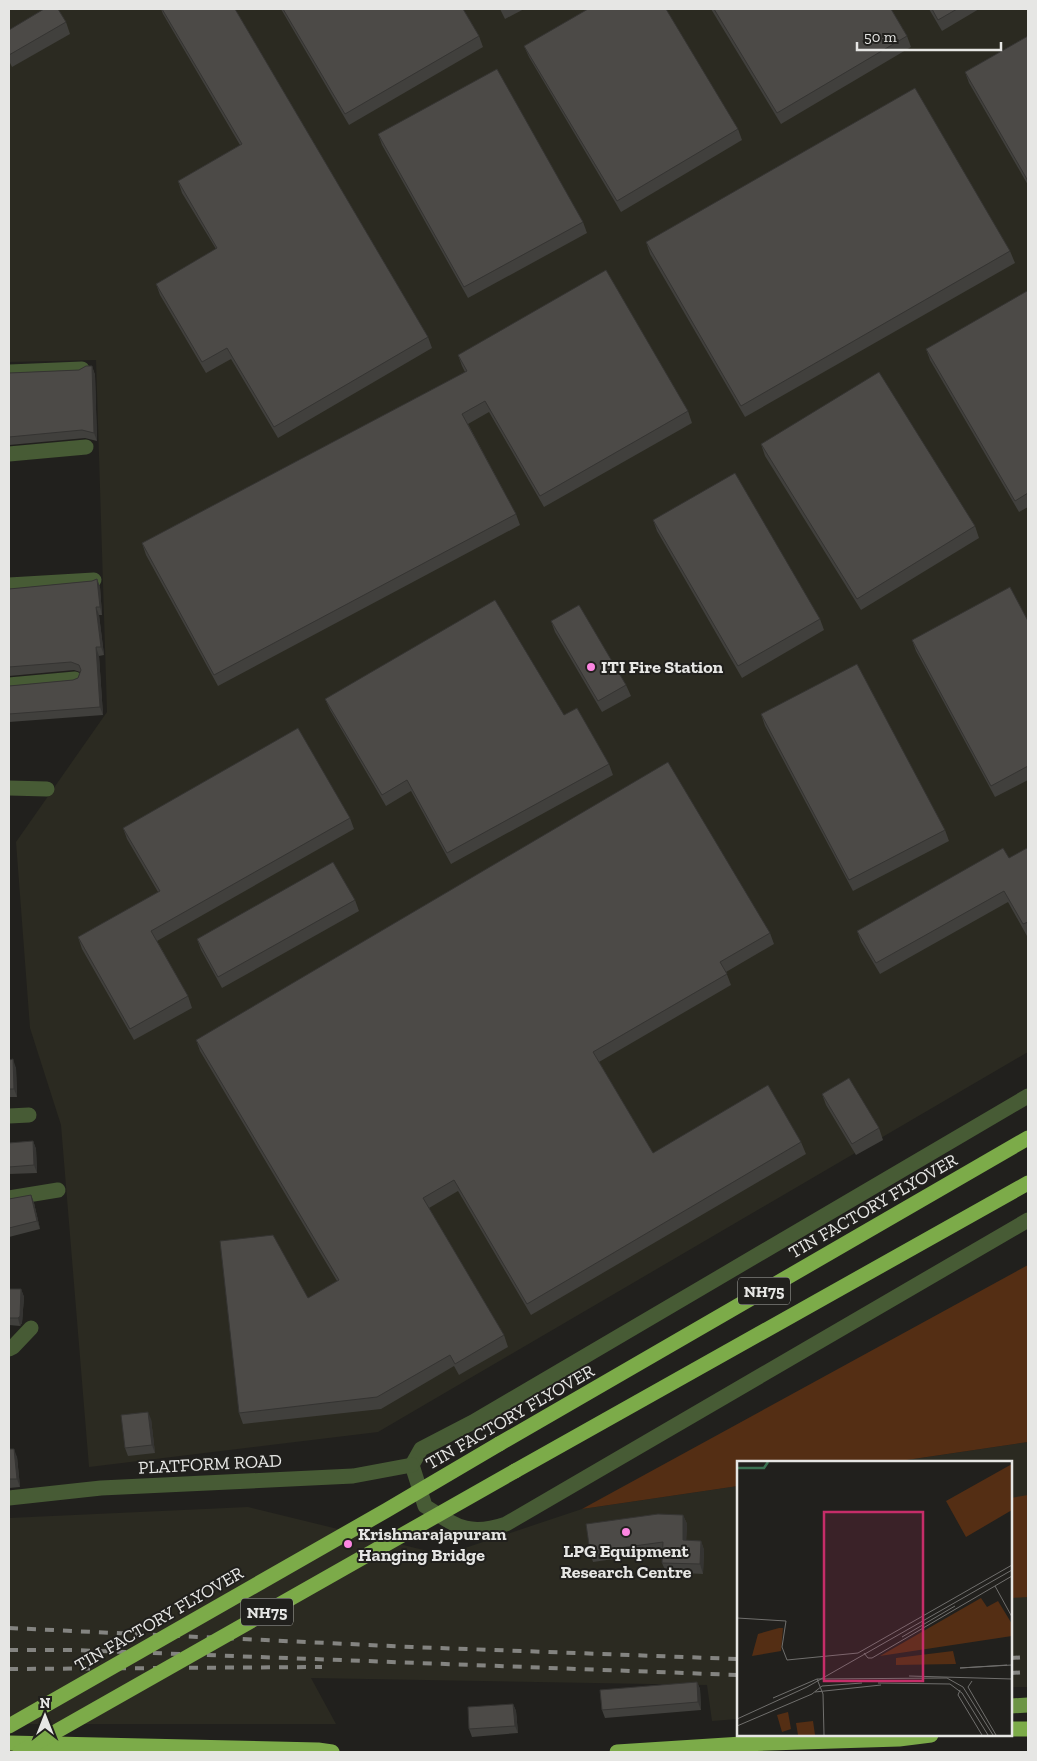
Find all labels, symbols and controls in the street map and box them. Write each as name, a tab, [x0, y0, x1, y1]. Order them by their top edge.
scale bar	[857, 20, 1001, 52]
text: 50 m	[864, 28, 897, 46]
place label: ITI Fire Station	[601, 656, 724, 678]
marker: ITI Fire Station	[585, 661, 597, 673]
street label: TIN FACTORY FLYOVER	[785, 1149, 961, 1263]
road number: NH75	[738, 1278, 790, 1304]
street label: TIN FACTORY FLYOVER	[422, 1360, 598, 1474]
street label: PLATFORM ROAD	[138, 1449, 282, 1479]
inset map	[737, 1461, 1012, 1736]
place label: Krishnarajapuram Hanging Bridge	[358, 1523, 507, 1566]
marker: LPG Equipment Research Centre	[620, 1526, 632, 1538]
marker: Krishnarajapuram Hanging Bridge	[342, 1538, 354, 1550]
place label: LPG Equipment Research Centre	[560, 1540, 692, 1583]
street label: TIN FACTORY FLYOVER	[71, 1562, 247, 1676]
road number: NH75	[241, 1598, 293, 1625]
north arrow	[20, 1691, 70, 1741]
text: N	[40, 1695, 51, 1712]

